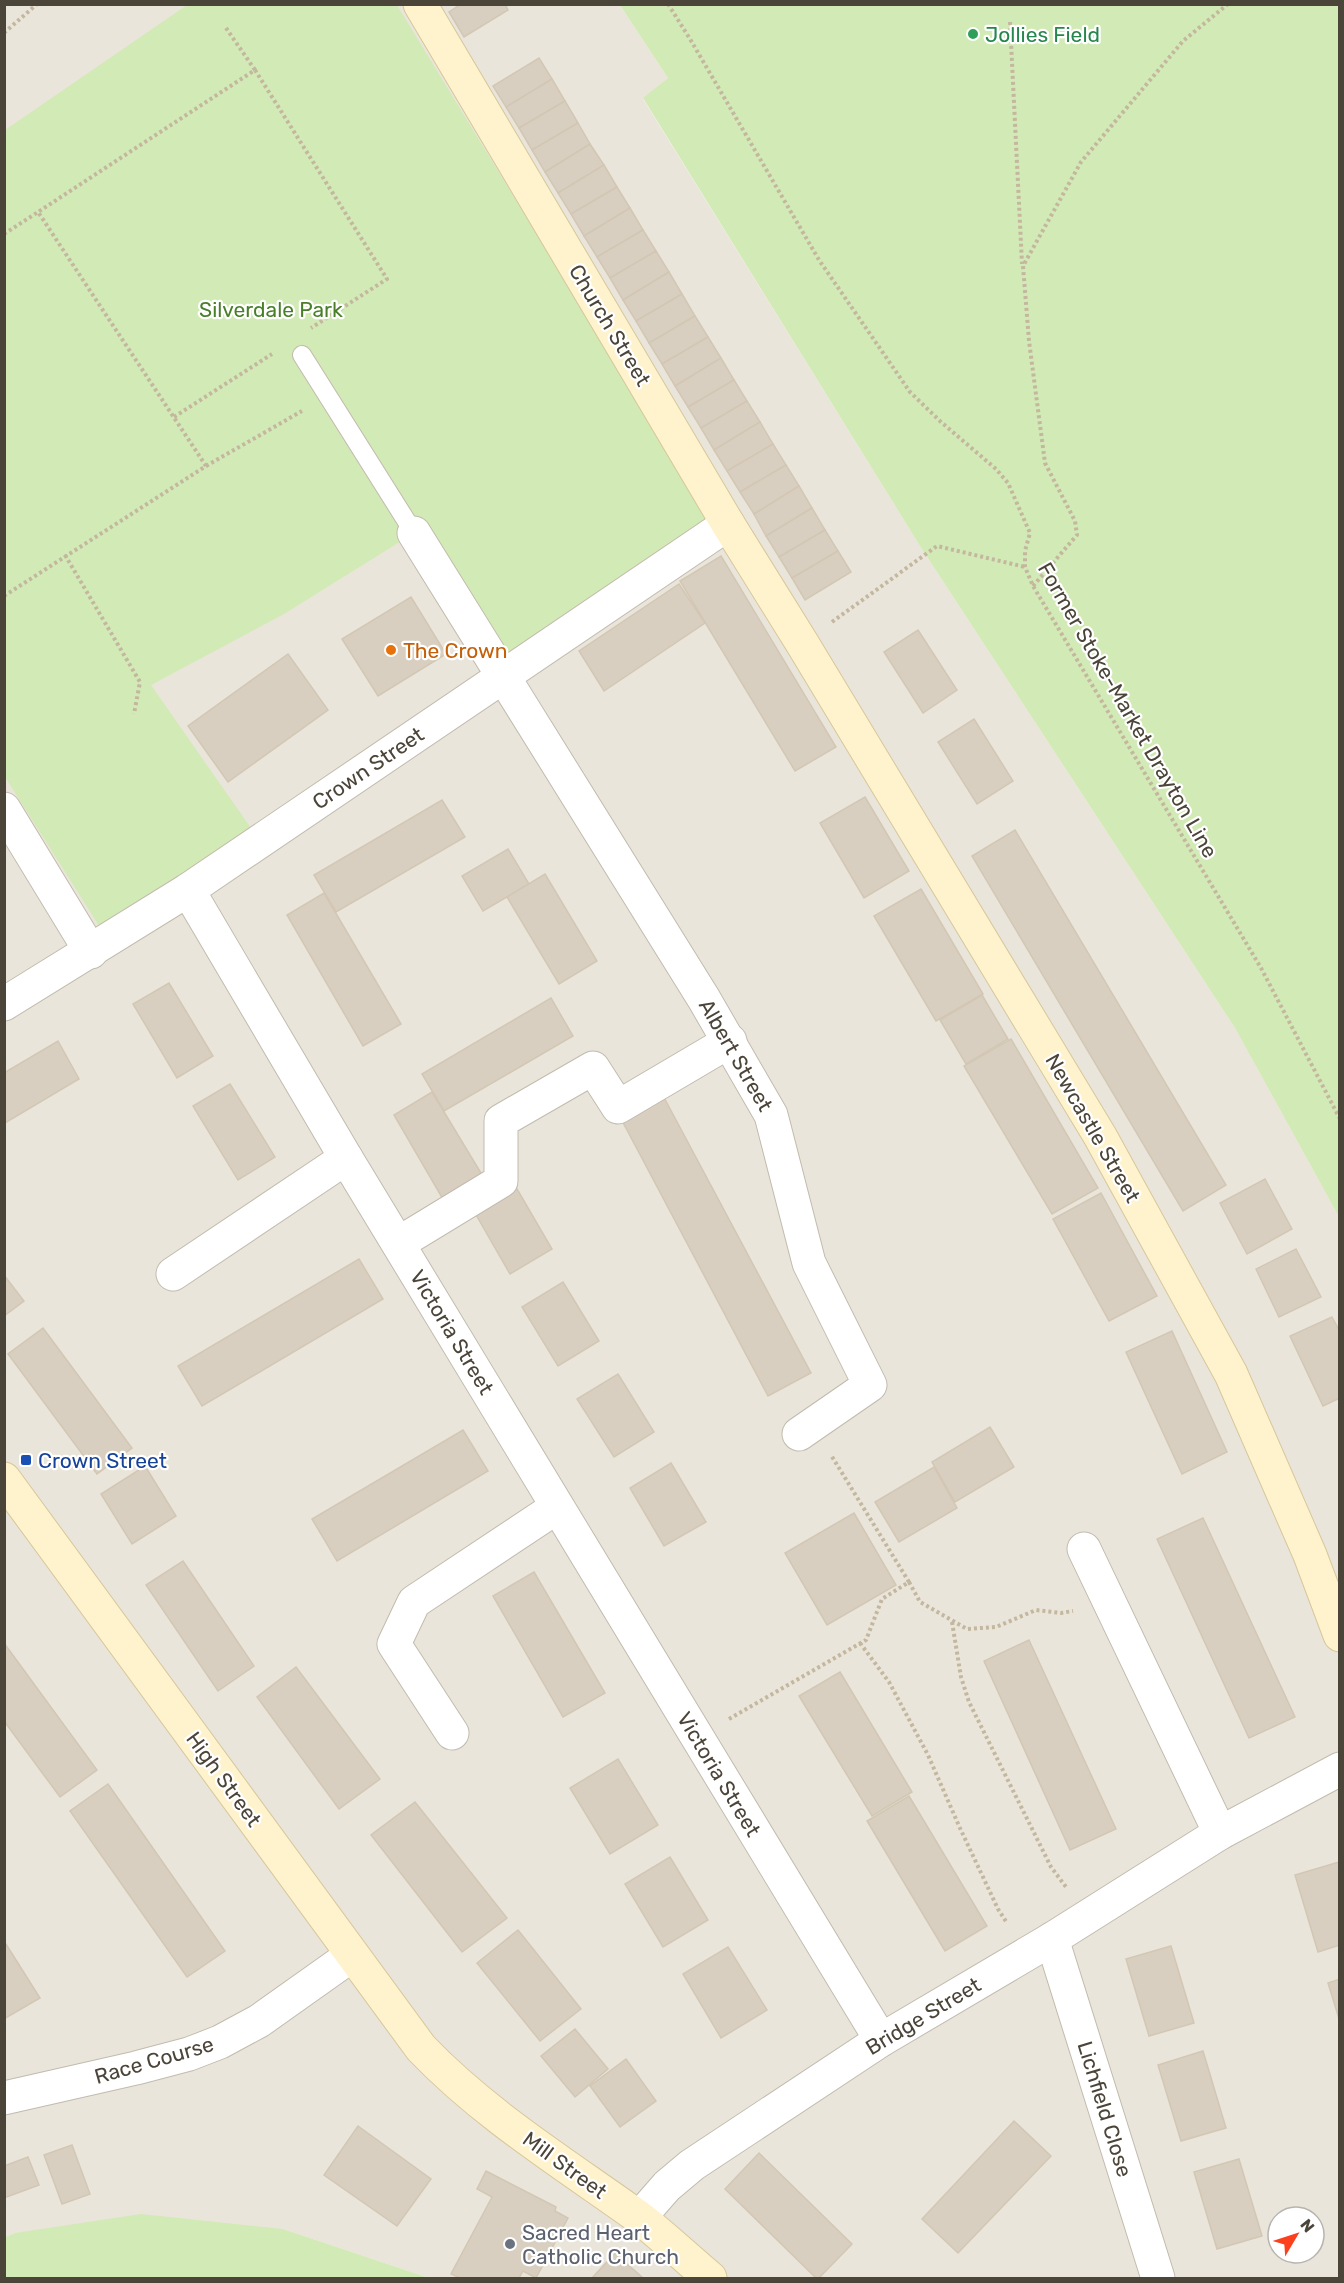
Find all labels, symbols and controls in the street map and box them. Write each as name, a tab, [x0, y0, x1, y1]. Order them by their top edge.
place label: Jollies Field	[985, 22, 1100, 47]
marker: Jollies Field	[966, 27, 980, 41]
street label: Church Street	[564, 260, 656, 390]
park label: Silverdale Park	[199, 297, 343, 322]
street label: Former Stoke-Market Drayton Line	[1033, 558, 1223, 862]
place label: The Crown	[403, 638, 508, 663]
marker: The Crown	[384, 643, 398, 657]
street label: Crown Street	[308, 722, 428, 814]
street label: Albert Street	[694, 994, 778, 1116]
street label: Newcastle Street	[1040, 1049, 1146, 1207]
street label: Victoria Street	[405, 1265, 499, 1399]
place label: Crown Street	[38, 1448, 167, 1473]
marker: Crown Street	[19, 1453, 33, 1467]
street label: Victoria Street	[672, 1707, 766, 1841]
street label: High Street	[181, 1727, 267, 1831]
street label: Bridge Street	[861, 1972, 985, 2060]
street label: Race Course	[91, 2031, 217, 2089]
street label: Lichfield Close	[1072, 2038, 1138, 2180]
street label: Mill Street	[518, 2126, 612, 2204]
north arrow	[1266, 2205, 1326, 2265]
text: N	[1296, 2215, 1318, 2236]
place label: Sacred Heart Catholic Church	[522, 2220, 679, 2269]
marker: Sacred Heart Catholic Church	[503, 2237, 517, 2251]

